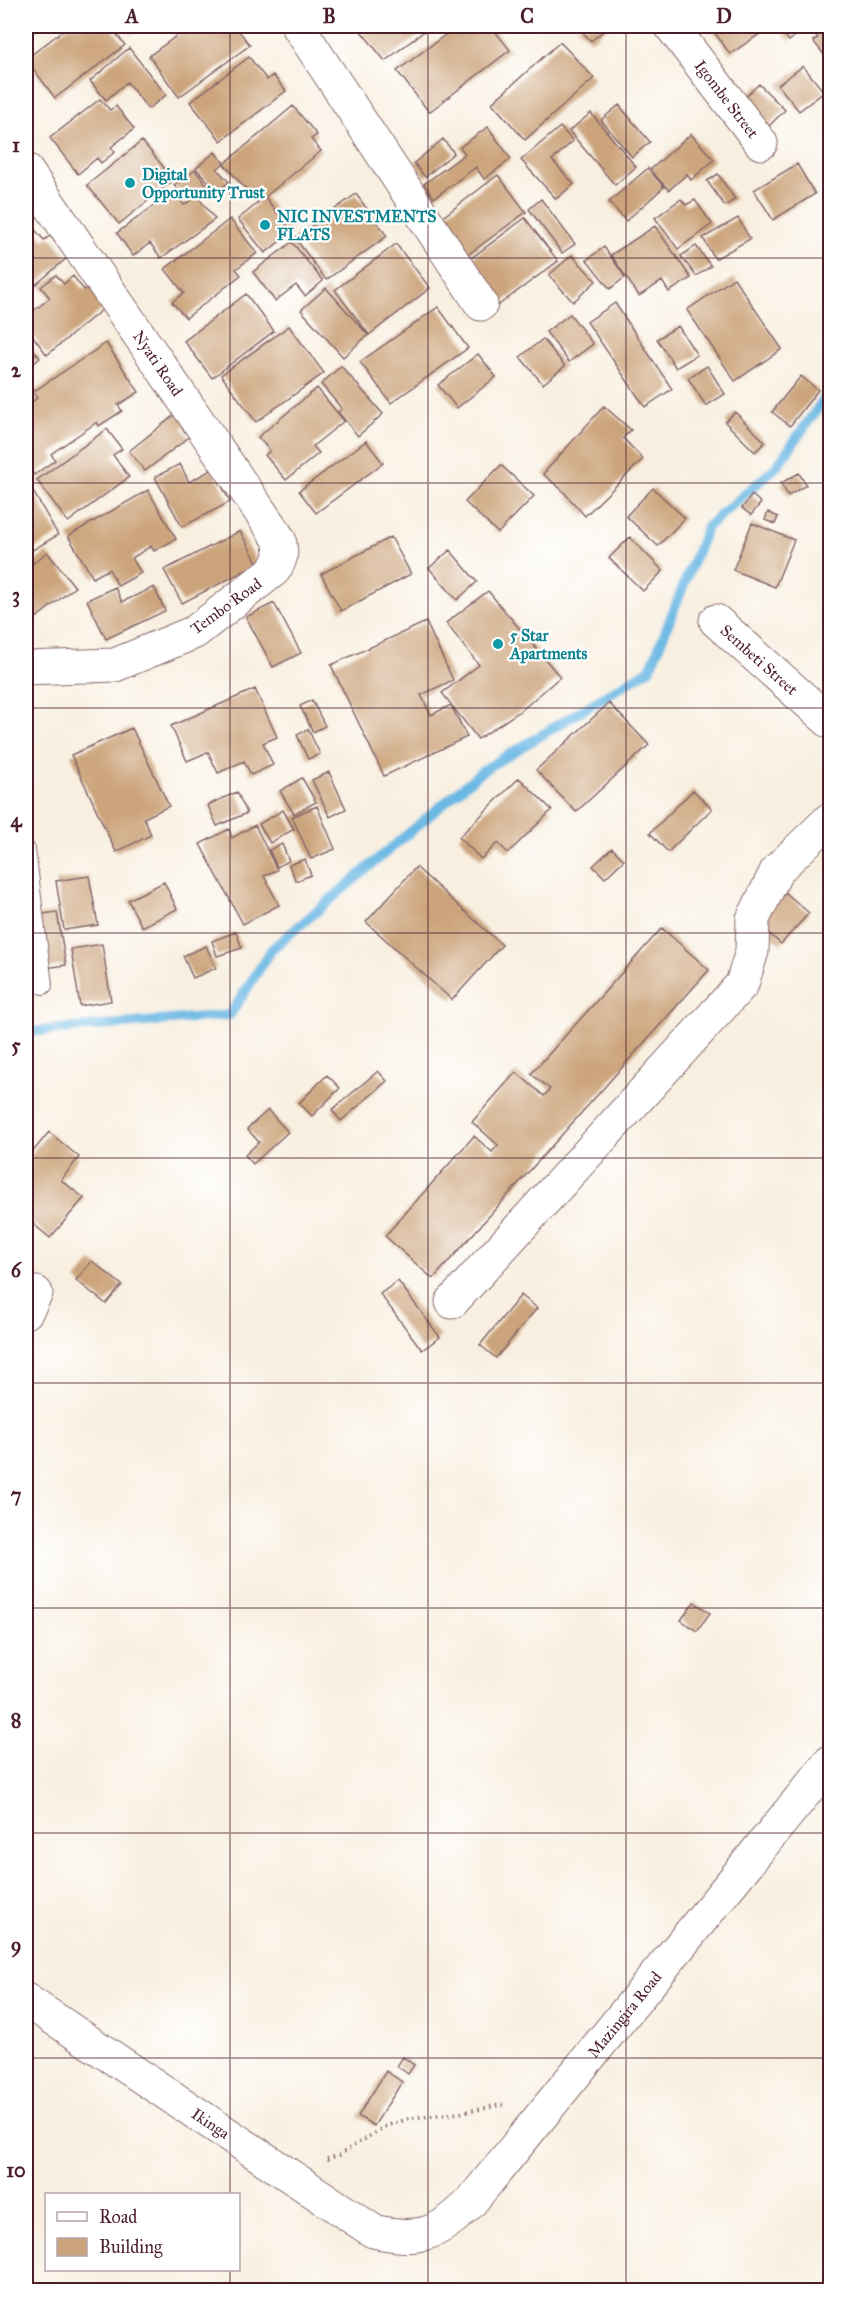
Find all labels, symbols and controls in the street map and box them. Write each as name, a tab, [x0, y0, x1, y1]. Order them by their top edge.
text: A	[123, 4, 139, 28]
text: B	[322, 4, 336, 28]
text: C	[520, 4, 534, 28]
text: D	[716, 4, 732, 28]
street label: Igombe Street	[691, 56, 763, 142]
text: 1	[12, 133, 20, 157]
place label: Digital Opportunity Trust	[142, 165, 265, 203]
marker: Digital Opportunity Trust	[123, 176, 137, 190]
place label: NIC INVESTMENTS FLATS	[277, 207, 436, 244]
marker: NIC INVESTMENTS FLATS	[258, 218, 272, 232]
street label: Nyati Road	[129, 327, 187, 399]
text: 2	[11, 358, 22, 382]
street label: Tembo Road	[187, 574, 265, 638]
text: 3	[12, 583, 20, 608]
street label: Sembeti Street	[717, 620, 802, 699]
place label: 5 Star Apartments	[509, 626, 588, 664]
marker: 5 Star Apartments	[491, 637, 505, 651]
text: 4	[10, 808, 22, 833]
text: 5	[11, 1033, 21, 1057]
text: 6	[11, 1258, 23, 1282]
text: 7	[11, 1483, 22, 1507]
text: 8	[11, 1708, 21, 1732]
text: 9	[11, 1933, 21, 1958]
street label: Mazingira Road	[583, 1967, 665, 2061]
street label: Ikinga	[188, 2104, 234, 2143]
text: 10	[6, 2158, 26, 2182]
legend	[45, 2193, 240, 2271]
text: Road	[99, 2206, 137, 2228]
text: Building	[99, 2236, 163, 2259]

